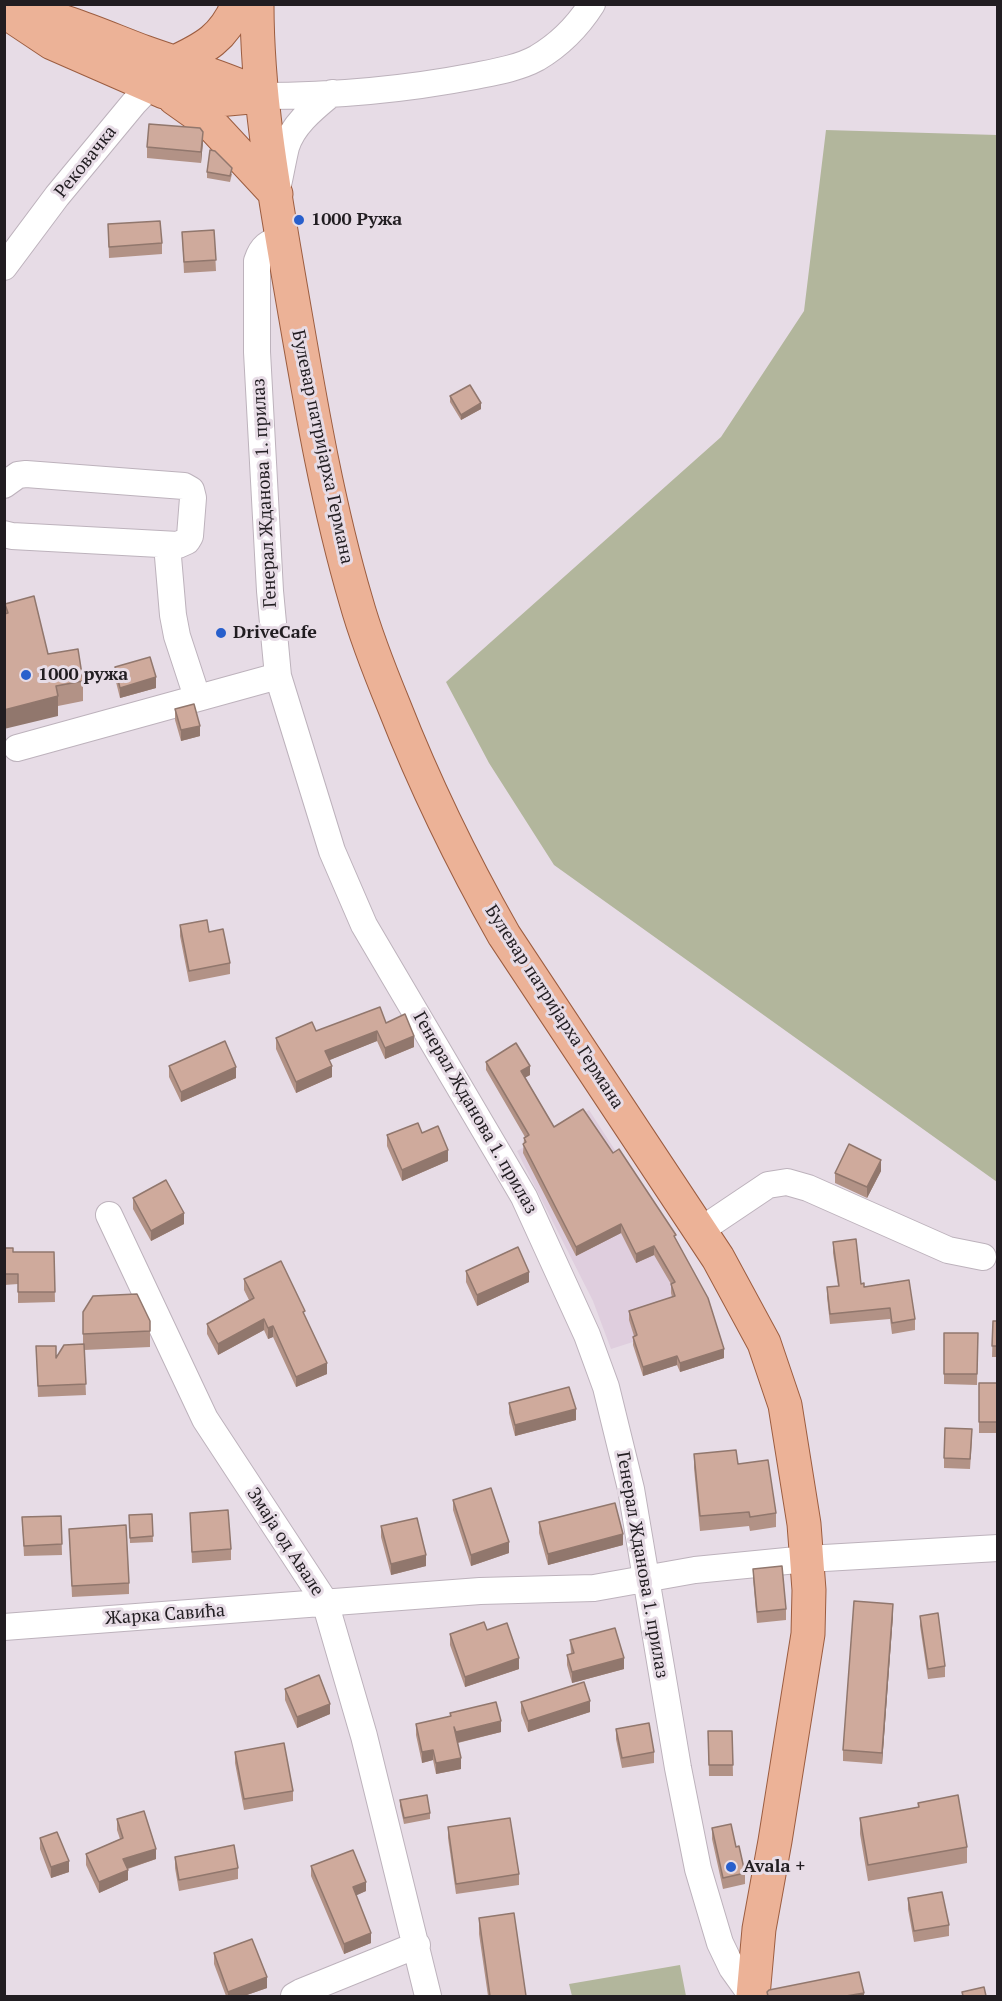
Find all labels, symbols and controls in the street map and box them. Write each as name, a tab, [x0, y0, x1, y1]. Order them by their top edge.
street label: Рековачка	[50, 122, 122, 202]
place label: 1000 Ружа	[311, 209, 402, 231]
marker: 1000 Ружа	[292, 213, 306, 227]
street label: Булевар патријарха Германа	[287, 328, 357, 566]
street label: Генерал Жданова 1. прилаз	[248, 378, 282, 608]
place label: DriveCafe	[233, 622, 317, 644]
marker: DriveCafe	[214, 626, 228, 640]
place label: 1000 ружа	[38, 664, 128, 686]
marker: 1000 ружа	[19, 668, 33, 682]
street label: Булевар патријарха Германа	[480, 901, 628, 1113]
street label: Генерал Жданова 1. прилаз	[408, 1008, 542, 1218]
street label: Генерал Жданова 1. прилаз	[611, 1450, 673, 1680]
street label: Змаја од Авале	[242, 1484, 328, 1600]
street label: Жарка Савића	[104, 1600, 226, 1630]
place label: Avala +	[743, 1856, 806, 1878]
marker: Avala +	[724, 1860, 738, 1874]

